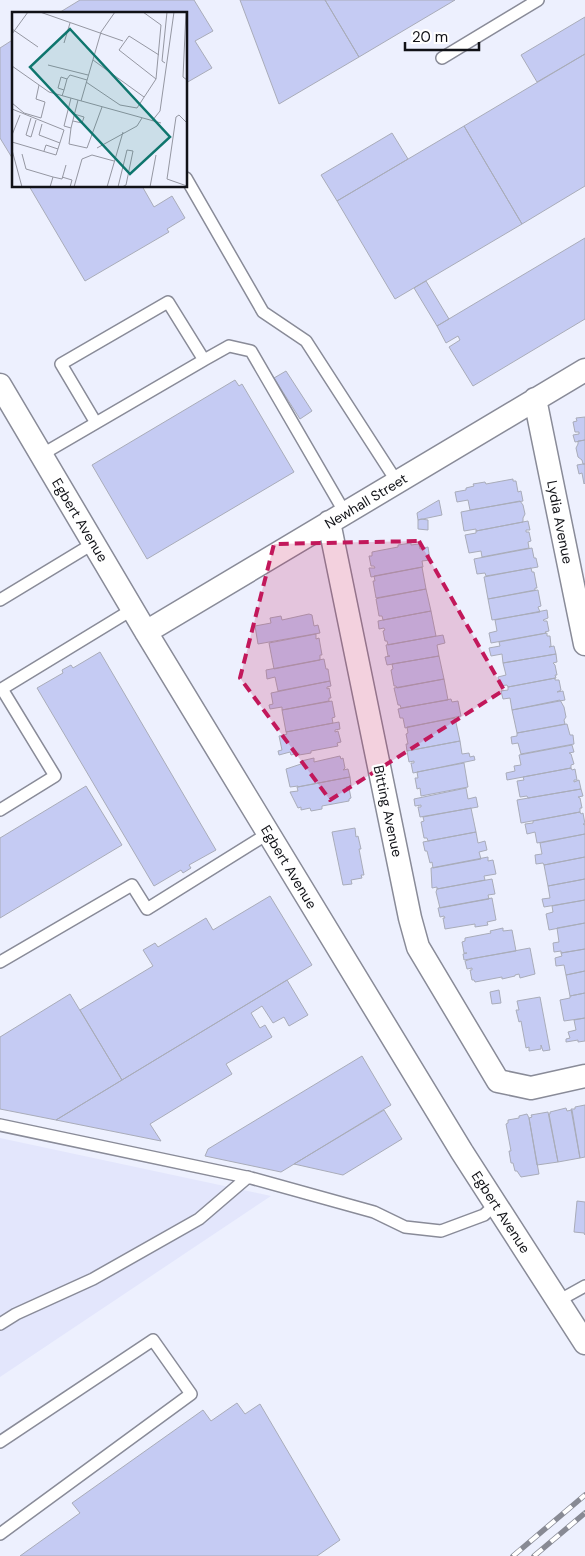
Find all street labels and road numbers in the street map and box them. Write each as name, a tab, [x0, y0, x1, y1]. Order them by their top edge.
street label: Newhall Street	[321, 469, 411, 533]
street label: Egbert Avenue	[48, 475, 112, 565]
street label: Lydia Avenue	[543, 479, 577, 565]
street label: Bitting Avenue	[369, 763, 407, 859]
street label: Egbert Avenue	[257, 822, 321, 912]
street label: Egbert Avenue	[468, 1168, 534, 1257]

